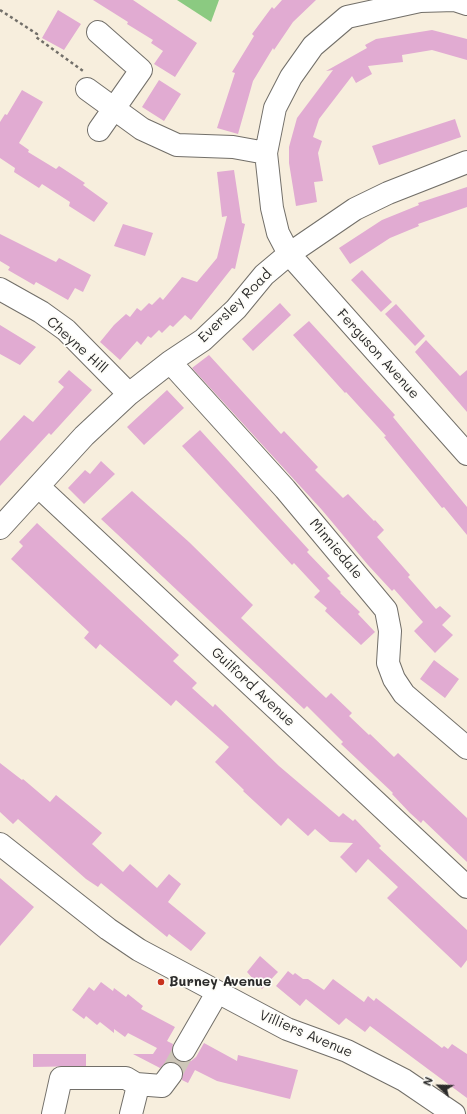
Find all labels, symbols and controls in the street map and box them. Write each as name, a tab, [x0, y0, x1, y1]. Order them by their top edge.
street label: Eversley Road	[195, 266, 275, 346]
street label: Ferguson Avenue	[333, 306, 423, 402]
street label: Cheyne Hill	[43, 313, 111, 377]
street label: Minniedale	[306, 515, 366, 583]
street label: Guilford Avenue	[208, 644, 298, 730]
place label: Burney Avenue	[169, 974, 271, 990]
marker: Burney Avenue	[156, 977, 166, 987]
street label: Villiers Avenue	[257, 1007, 355, 1061]
north arrow	[419, 1066, 459, 1106]
text: N	[419, 1074, 436, 1088]

